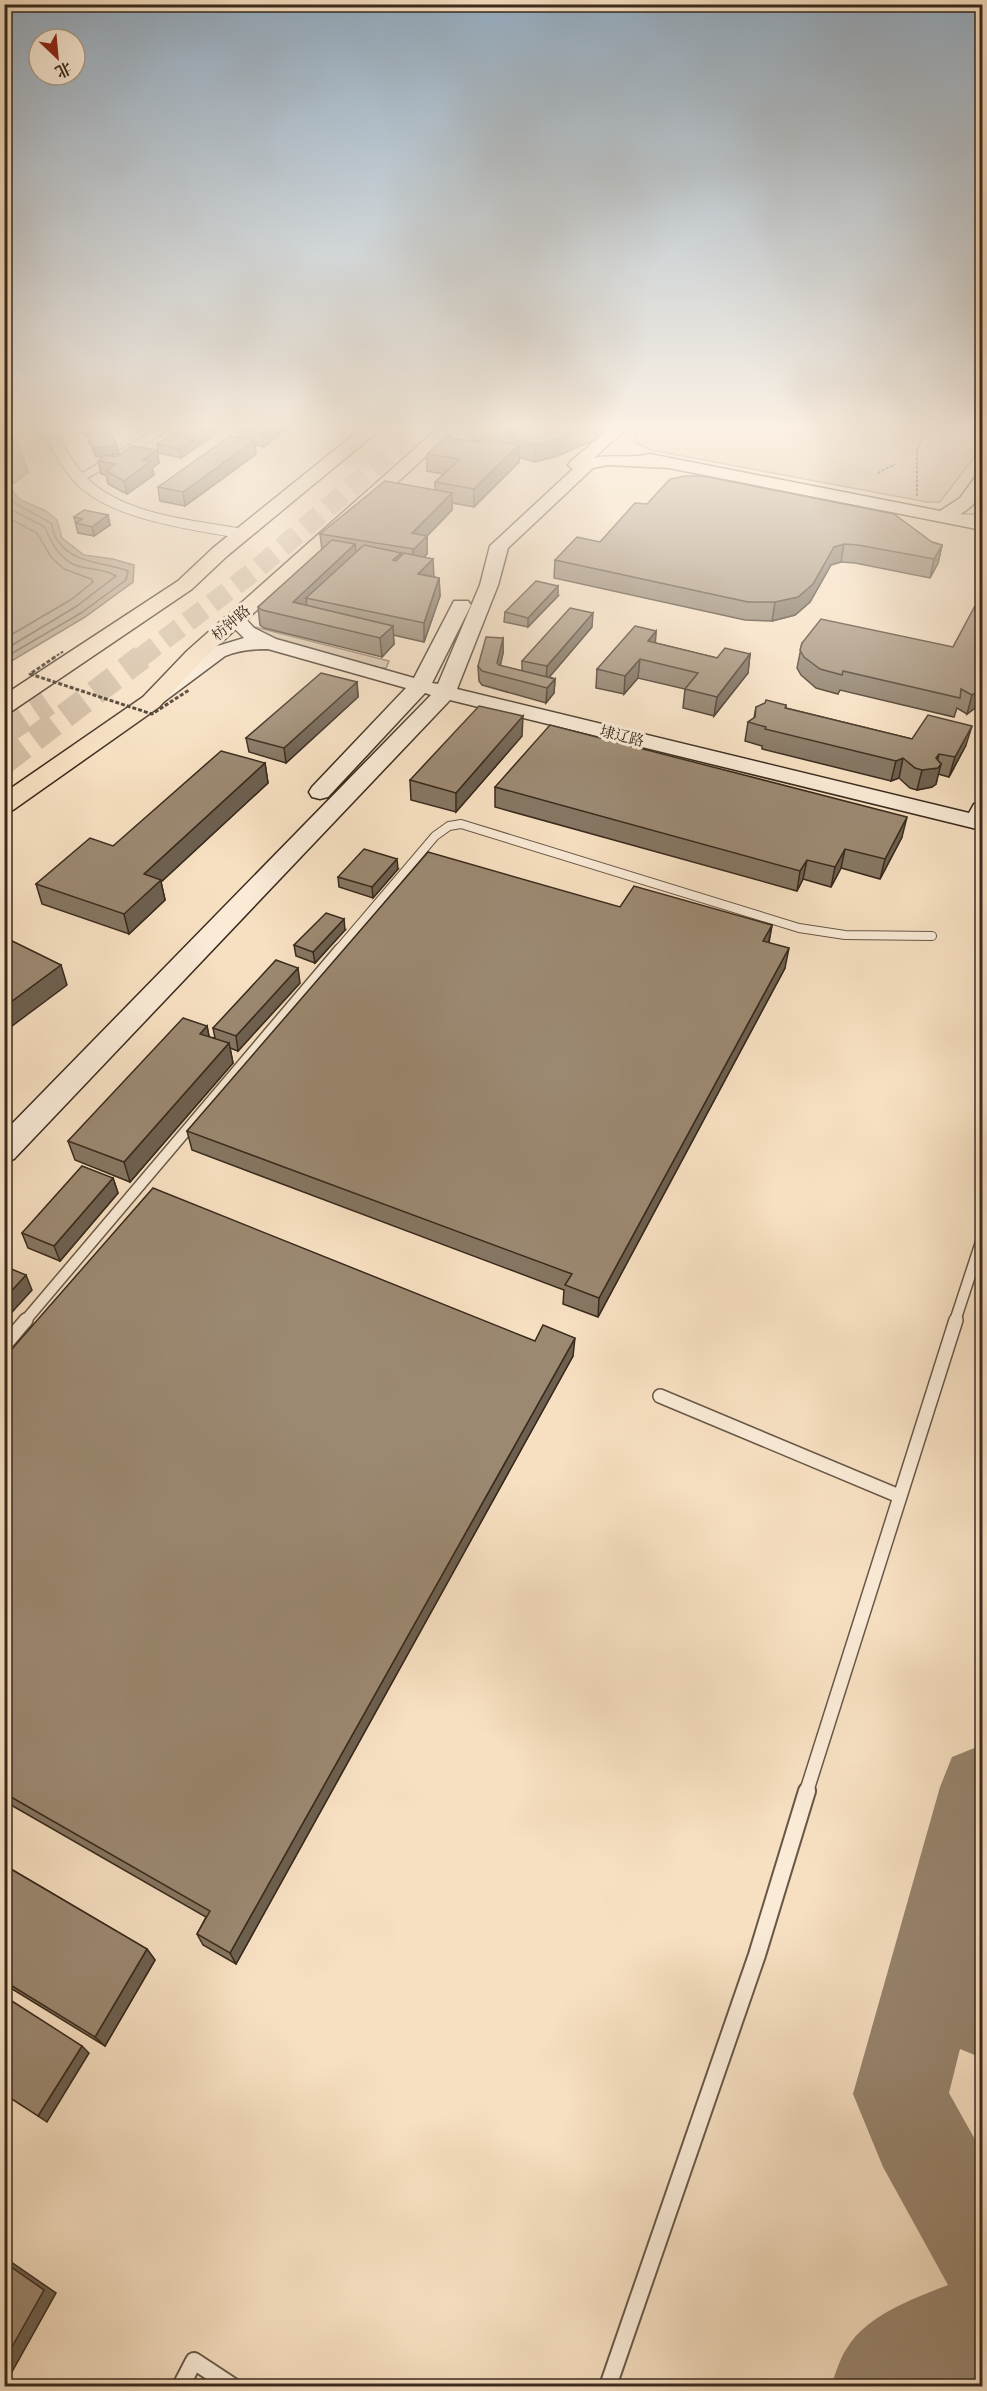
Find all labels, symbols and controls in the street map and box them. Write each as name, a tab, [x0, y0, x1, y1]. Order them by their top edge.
north arrow	[27, 27, 87, 87]
text: 北	[52, 58, 75, 82]
street label: 枋钟路	[208, 601, 254, 645]
street label: 埭辽路	[598, 722, 646, 750]

